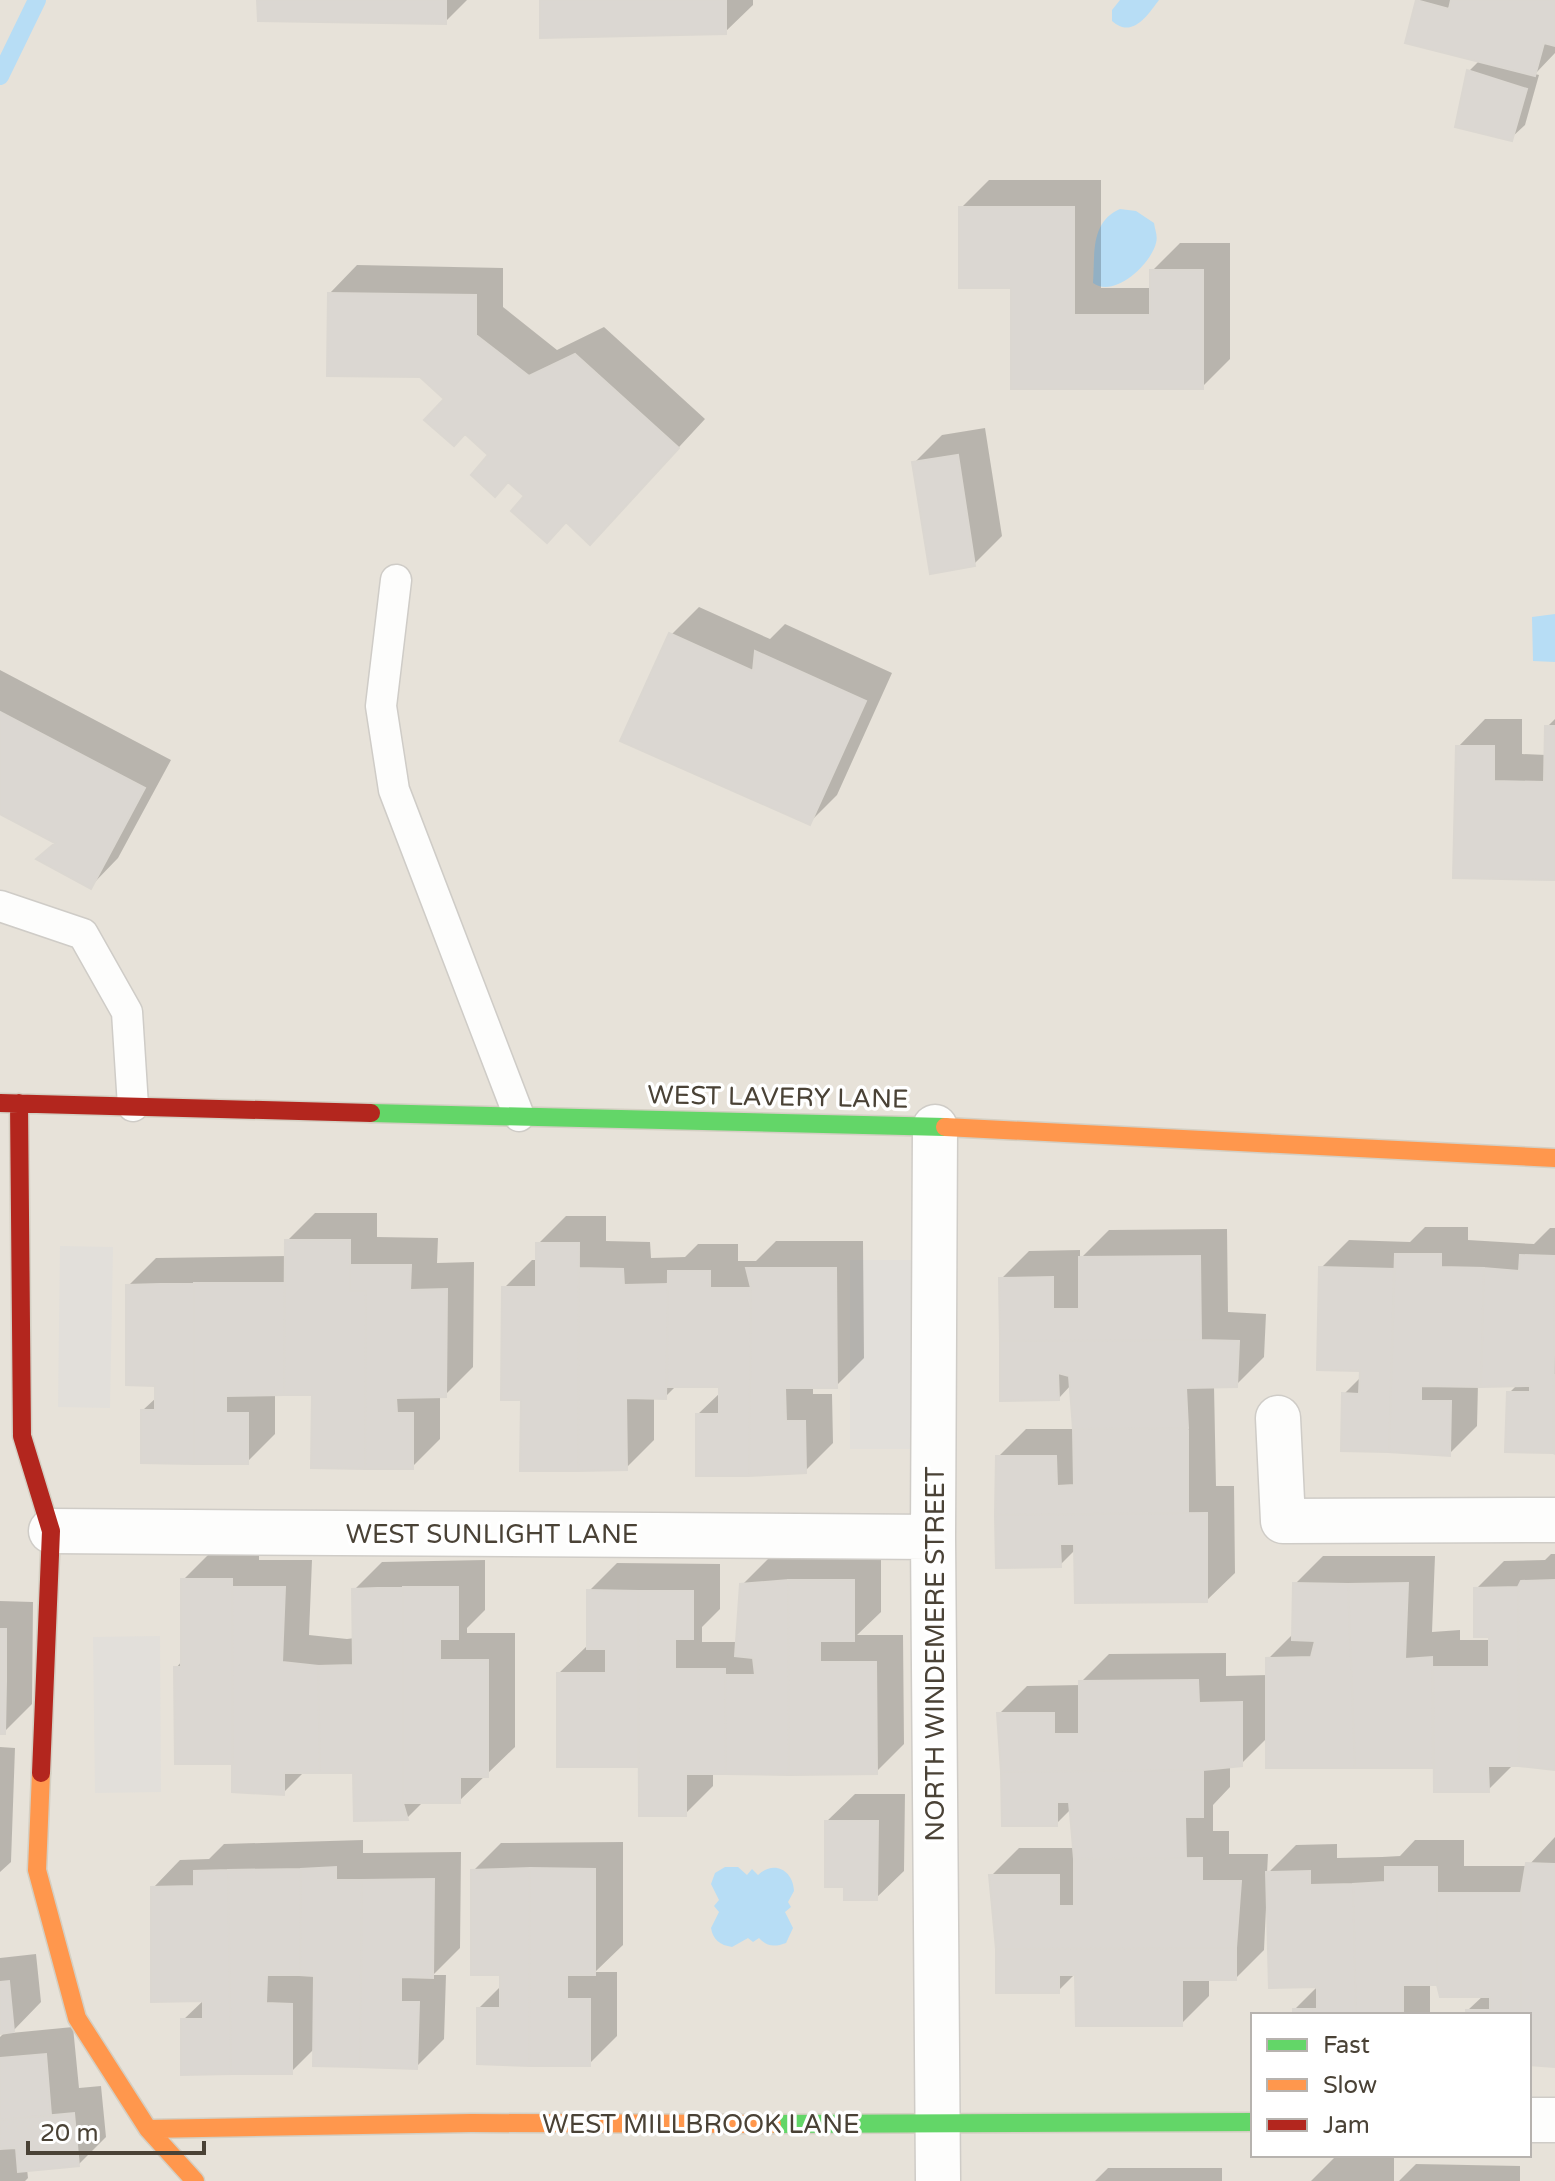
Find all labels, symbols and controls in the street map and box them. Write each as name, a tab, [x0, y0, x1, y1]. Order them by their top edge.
street label: WEST LAVERY LANE	[647, 1079, 909, 1115]
street label: NORTH WINDEMERE STREET	[920, 1466, 951, 1842]
street label: WEST SUNLIGHT LANE	[346, 1519, 638, 1550]
legend	[1251, 2013, 1531, 2157]
text: Fast	[1323, 2031, 1370, 2060]
text: Slow	[1323, 2071, 1377, 2100]
scale bar	[28, 2105, 204, 2155]
street label: WEST MILLBROOK LANE	[542, 2109, 860, 2140]
text: Jam	[1323, 2111, 1370, 2140]
text: 20 m	[40, 2119, 98, 2148]

